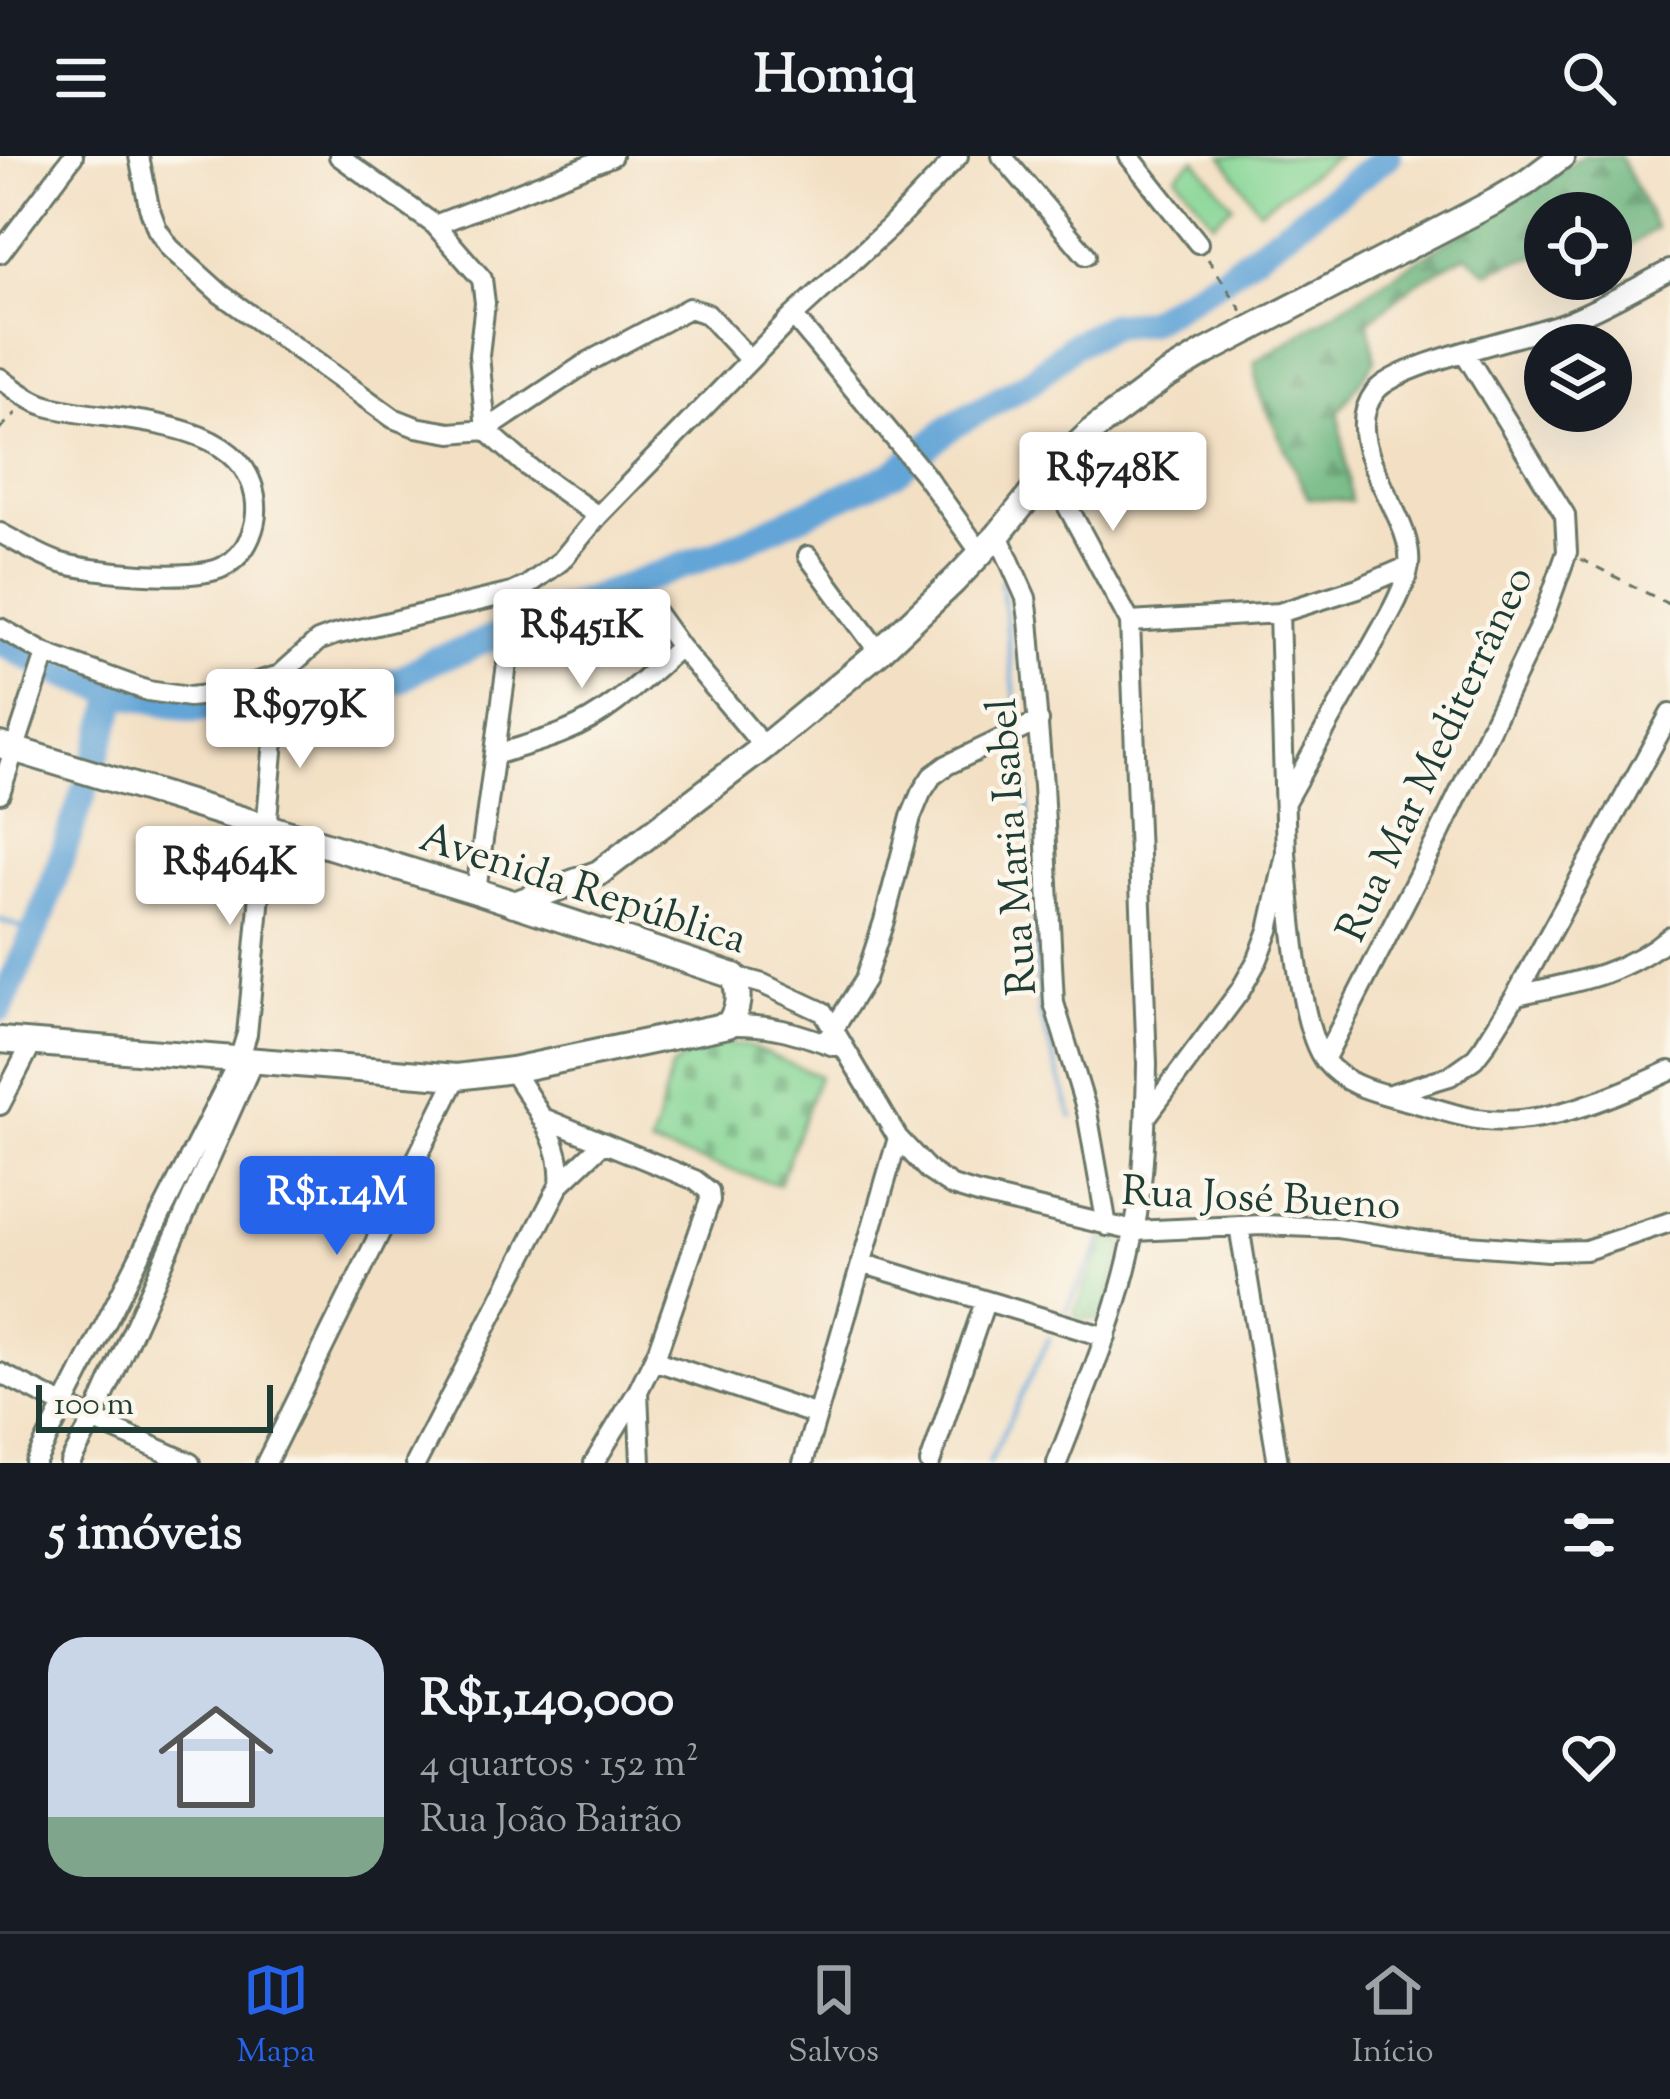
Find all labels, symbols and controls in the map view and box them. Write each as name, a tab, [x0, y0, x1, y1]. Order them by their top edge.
text: Homiq	[754, 39, 916, 117]
icon: menu	[48, 45, 114, 111]
icon: search	[1556, 45, 1622, 111]
map controls	[1524, 192, 1632, 432]
button: locate	[1524, 192, 1632, 300]
button: layers	[1524, 324, 1632, 432]
pin: R$748K	[1015, 432, 1211, 534]
text: R$748K	[1046, 443, 1180, 499]
street label: Rua Mar Mediterrâneo	[1324, 557, 1551, 953]
pin: R$451K	[484, 589, 680, 691]
text: R$451K	[520, 600, 644, 656]
pin: R$979K	[202, 669, 398, 771]
text: R$979K	[233, 680, 367, 736]
street label: Rua Maria Isabel	[975, 696, 1055, 997]
street label: Avenida República	[411, 810, 754, 972]
pin: R$464K	[132, 826, 328, 928]
text: R$464K	[163, 837, 297, 893]
pin: R$1.14M	[226, 1156, 448, 1258]
street label: Rua José Bueno	[1120, 1164, 1402, 1238]
text: R$1.14M	[267, 1167, 407, 1223]
scale bar	[36, 1379, 273, 1432]
text: 100 m	[54, 1382, 134, 1430]
text: 5 imóveis	[48, 1499, 242, 1572]
icon: filters	[1556, 1502, 1622, 1568]
text: R$1,140,000	[420, 1665, 674, 1738]
icon: home	[144, 1685, 288, 1829]
icon: heart	[1556, 1724, 1622, 1790]
text: 4 quartos · 152 m²	[420, 1738, 699, 1794]
text: Rua João Bairão	[420, 1794, 682, 1850]
tab: Mapa	[236, 1957, 315, 2077]
tab: Salvos	[788, 1957, 879, 2077]
tab: Início	[1352, 1957, 1434, 2077]

